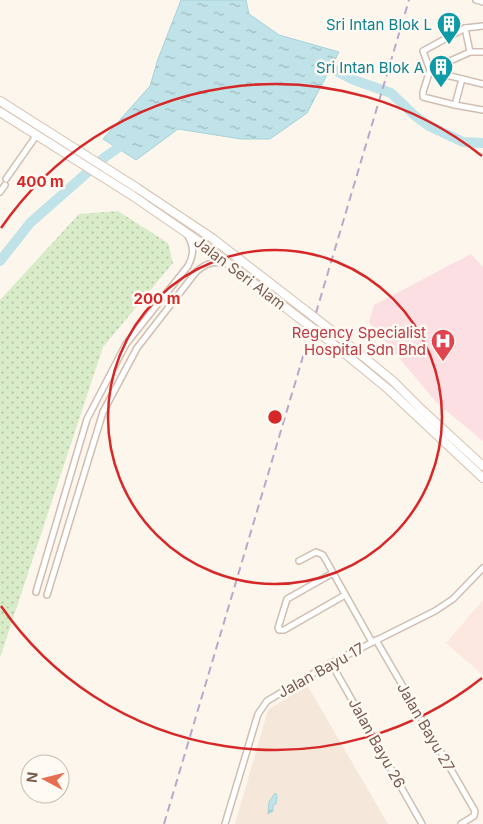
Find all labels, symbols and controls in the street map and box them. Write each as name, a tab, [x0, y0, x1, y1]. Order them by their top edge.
building icon: Sri Intan Blok L	[436, 11, 462, 45]
place label: Sri Intan Blok L	[326, 15, 432, 34]
building icon: Sri Intan Blok A	[428, 54, 454, 88]
place label: Sri Intan Blok A	[316, 58, 424, 77]
text: 400 m	[16, 172, 64, 191]
street label: Jalan Seri Alam	[190, 232, 290, 314]
text: 200 m	[134, 289, 180, 308]
place label: Regency Specialist Hospital Sdn Bhd	[292, 323, 426, 359]
hospital icon: Regency Specialist Hospital Sdn Bhd	[430, 328, 456, 362]
centre of rings	[266, 408, 284, 426]
street label: Jalan Bayu 17	[274, 638, 368, 702]
street label: Jalan Bayu 27	[393, 679, 459, 775]
street label: Jalan Bayu 26	[344, 695, 410, 791]
north arrow	[20, 754, 70, 804]
text: N	[23, 771, 41, 784]

